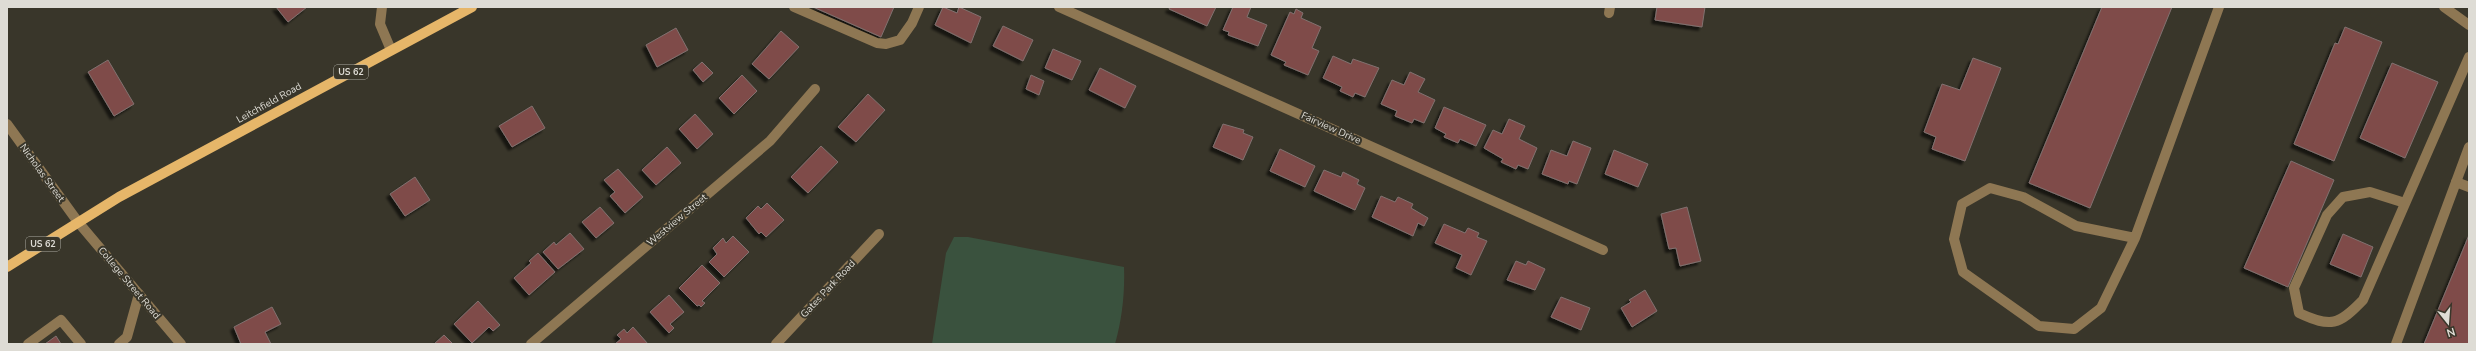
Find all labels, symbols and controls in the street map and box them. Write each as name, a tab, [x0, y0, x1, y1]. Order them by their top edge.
road number: US 62	[334, 65, 368, 79]
street label: Leitchfield Road	[234, 79, 304, 127]
street label: Fairview Drive	[1299, 109, 1363, 147]
street label: Nicholas Street	[16, 141, 68, 205]
street label: Westview Street	[644, 190, 711, 249]
road number: US 62	[26, 237, 60, 251]
street label: College Street Road	[95, 244, 163, 322]
street label: Gates Park Road	[797, 257, 859, 321]
north arrow	[2428, 303, 2468, 343]
text: N	[2445, 324, 2457, 340]

